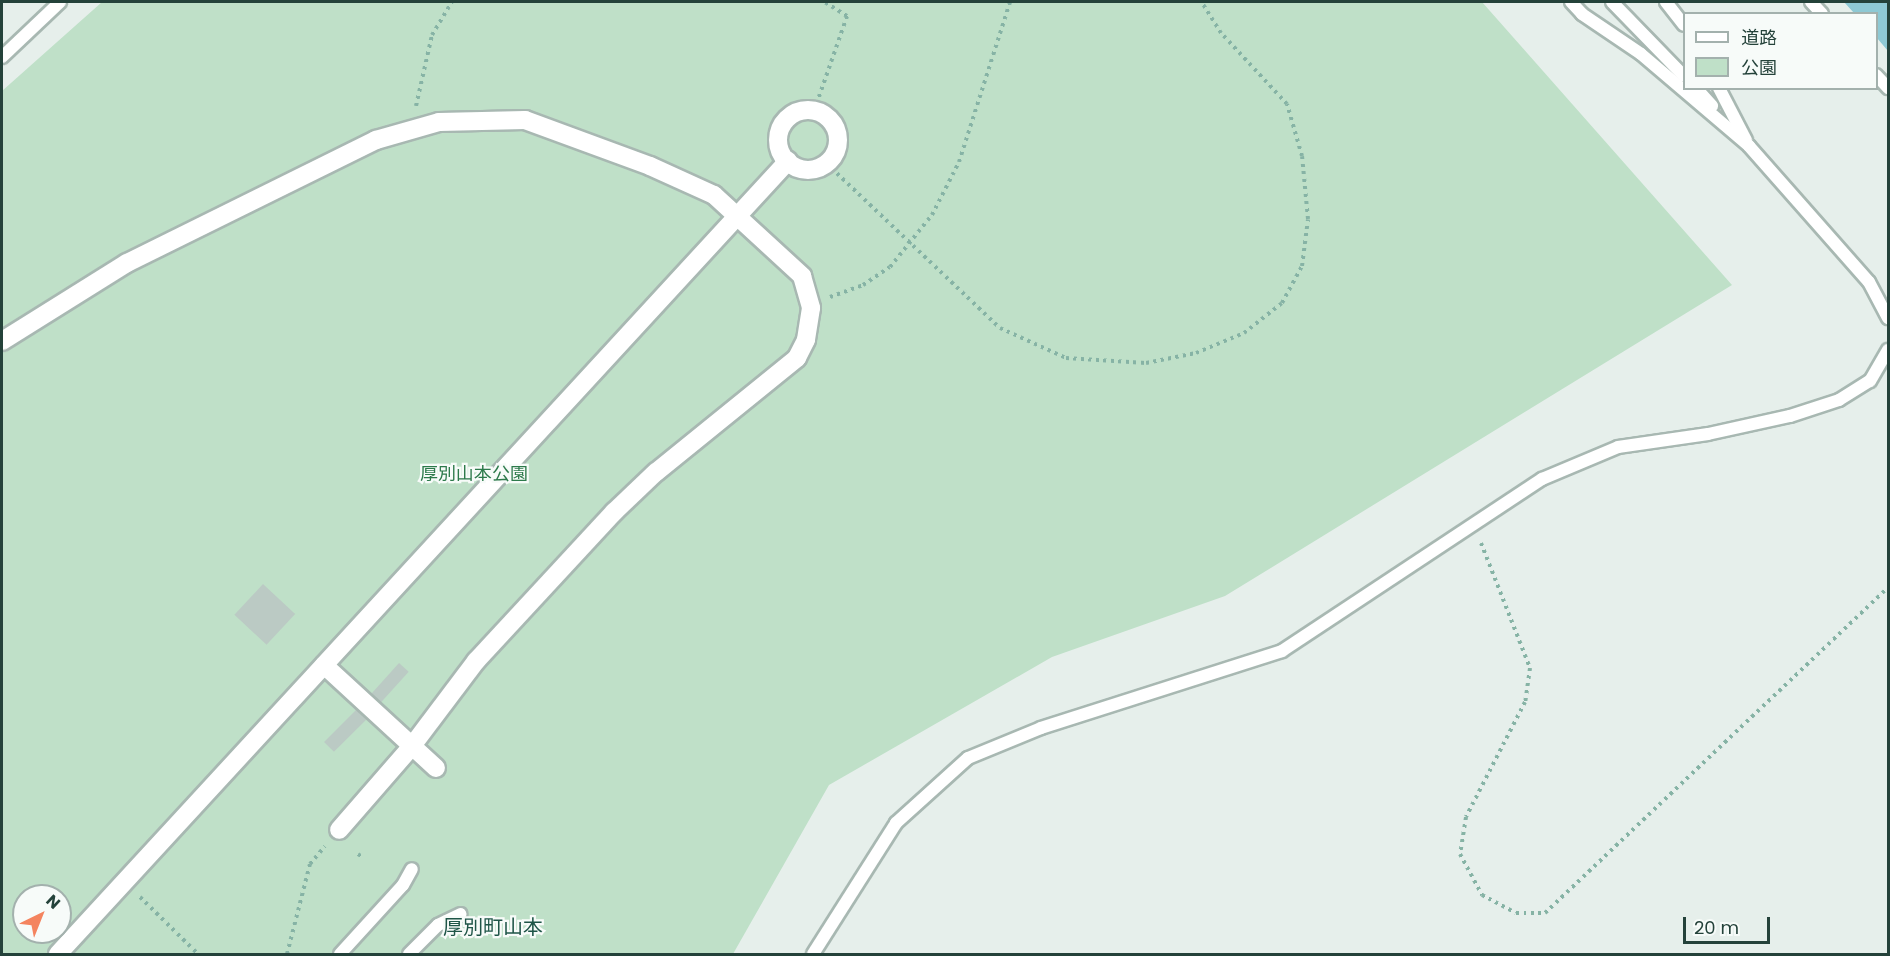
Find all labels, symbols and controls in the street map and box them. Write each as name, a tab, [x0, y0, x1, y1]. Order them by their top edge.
legend	[1683, 12, 1878, 90]
text: 道路	[1741, 25, 1777, 50]
text: 公園	[1741, 55, 1777, 80]
park label: 厚別山本公園	[420, 463, 528, 485]
north arrow	[12, 884, 72, 944]
text: N	[41, 889, 65, 914]
scale bar	[1686, 905, 1773, 943]
district label: 厚別町山本	[443, 915, 543, 939]
text: 20 m	[1694, 915, 1739, 940]

